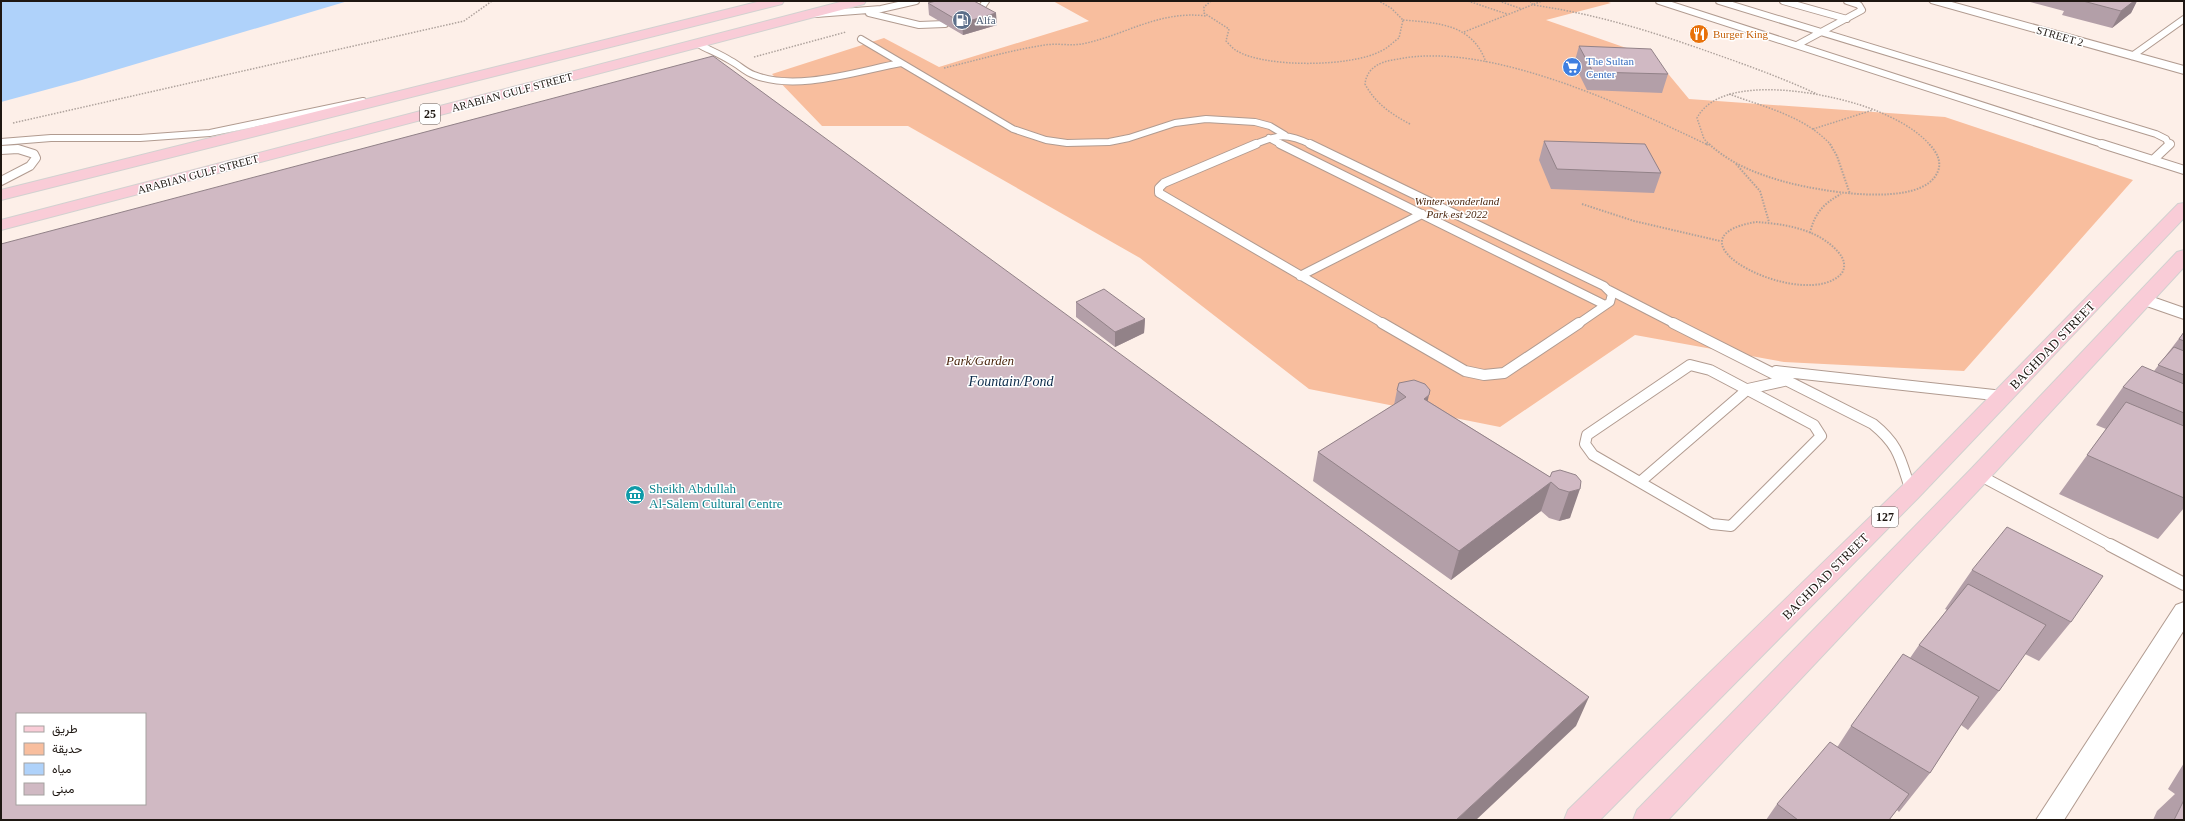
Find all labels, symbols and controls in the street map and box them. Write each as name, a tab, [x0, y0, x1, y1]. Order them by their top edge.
fuel station icon: Alfa	[951, 9, 973, 31]
place label: Alfa	[976, 14, 996, 26]
restaurant icon: Burger King	[1688, 23, 1710, 45]
street label: STREET 2	[2035, 24, 2085, 48]
place label: Burger King	[1713, 28, 1769, 40]
place label: The Sultan Center	[1586, 55, 1634, 80]
supermarket icon: The Sultan Center	[1561, 56, 1583, 78]
street label: ARABIAN GULF STREET	[450, 70, 574, 114]
road number: 25	[420, 104, 440, 124]
street label: ARABIAN GULF STREET	[136, 152, 260, 196]
park label: Winter wonderland Park est 2022	[1415, 195, 1500, 220]
street label: BAGHDAD STREET	[2007, 298, 2098, 392]
park label: Park/Garden	[945, 353, 1014, 368]
water label: Fountain/Pond	[968, 374, 1054, 389]
place label: Sheikh Abdullah Al-Salem Cultural Centre	[649, 481, 783, 511]
museum icon: Sheikh Abdullah Al-Salem Cultural Centre	[624, 484, 646, 506]
road number: 127	[1872, 507, 1898, 527]
street label: BAGHDAD STREET	[1779, 530, 1872, 623]
legend	[16, 713, 146, 805]
text: طريق	[52, 722, 78, 737]
text: حديقة	[52, 742, 82, 756]
text: مياه	[52, 762, 71, 776]
text: مبنى	[52, 782, 74, 797]

